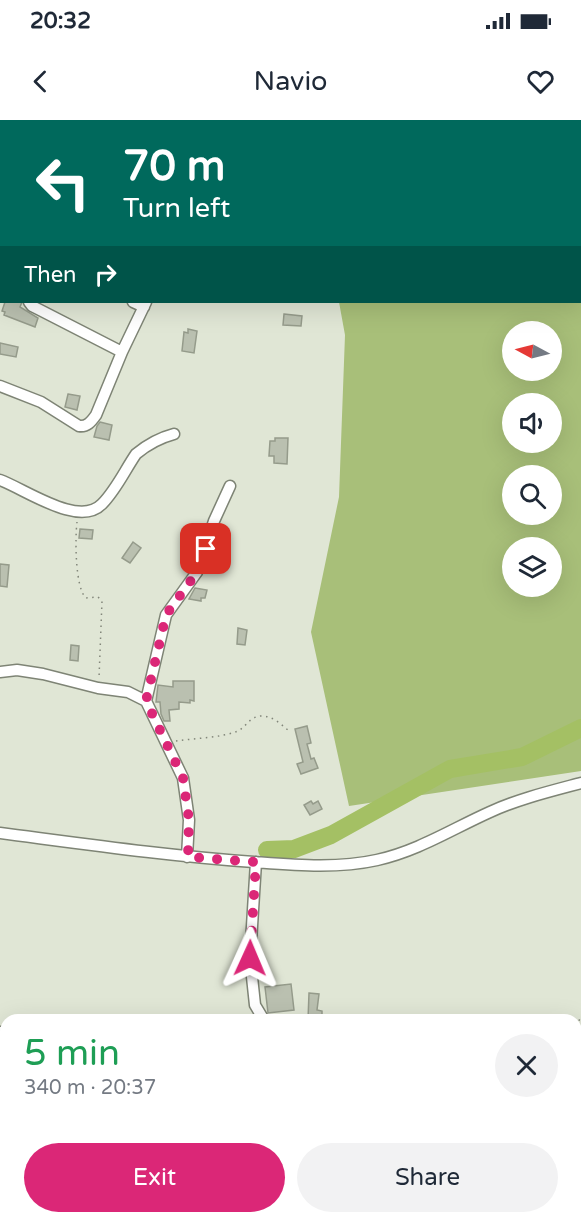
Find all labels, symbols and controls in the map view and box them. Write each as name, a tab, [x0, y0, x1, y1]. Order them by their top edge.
text: 20:32	[30, 8, 91, 34]
icon: back	[24, 65, 57, 98]
text: Navio	[253, 65, 328, 98]
icon: heart	[524, 65, 557, 98]
text: 70 m	[123, 141, 225, 192]
icon: left	[24, 144, 102, 222]
text: Turn left	[123, 192, 230, 225]
icon: right	[89, 258, 122, 291]
text: Then	[24, 262, 77, 288]
north arrow	[502, 321, 562, 381]
map controls	[502, 321, 562, 597]
button: sound	[502, 393, 562, 453]
button: search	[502, 465, 562, 525]
pin	[180, 523, 231, 574]
icon: arrive	[189, 532, 222, 565]
button: layers	[502, 537, 562, 597]
position arrow	[218, 926, 282, 990]
text: 5 min	[24, 1032, 120, 1075]
button: close	[495, 1034, 558, 1097]
text: 340 m · 20:37	[24, 1076, 156, 1100]
button: Exit	[24, 1143, 285, 1212]
button: Share	[297, 1143, 558, 1212]

